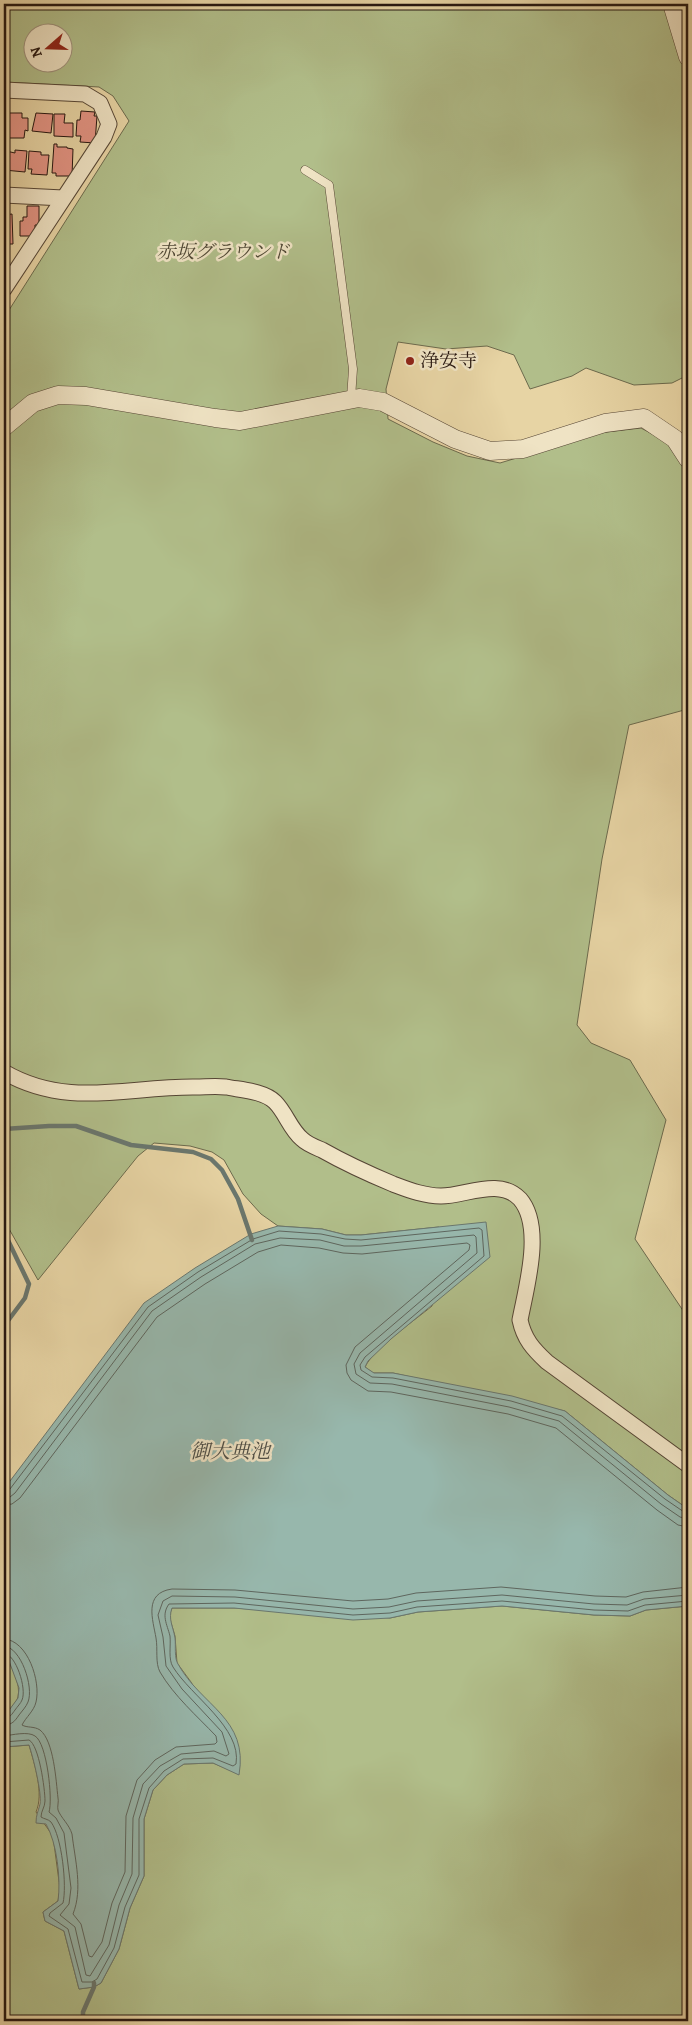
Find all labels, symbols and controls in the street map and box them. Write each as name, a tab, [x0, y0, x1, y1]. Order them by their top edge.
north arrow	[22, 22, 72, 72]
text: N	[26, 44, 47, 60]
park label: 赤坂グラウンド	[156, 239, 290, 265]
place label: 浄安寺	[420, 348, 477, 374]
marker: 浄安寺	[404, 355, 416, 367]
water label: 御大典池	[190, 1438, 272, 1465]

